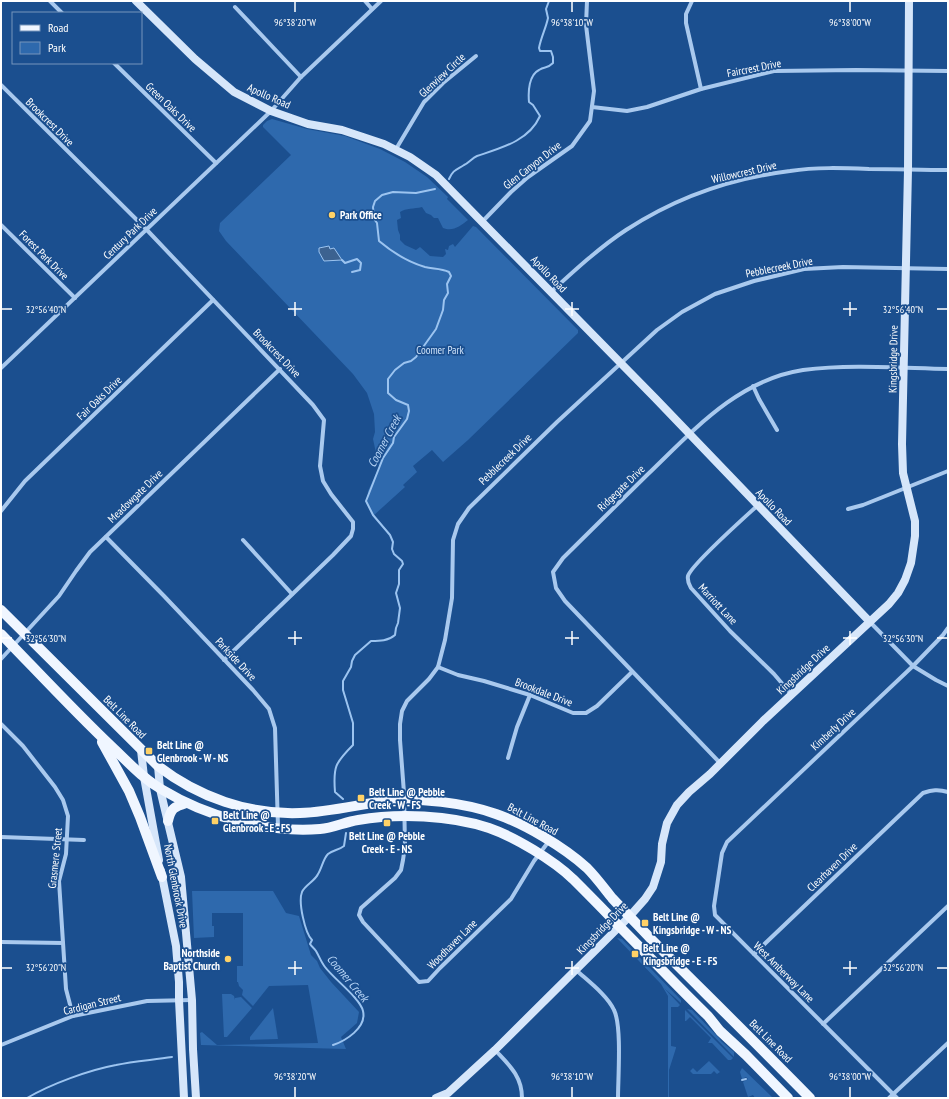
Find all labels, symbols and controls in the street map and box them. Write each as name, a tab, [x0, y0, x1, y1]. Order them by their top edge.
legend	[12, 12, 142, 64]
text: 96°38'20"W	[274, 16, 316, 29]
text: 96°38'10"W	[551, 16, 593, 29]
text: 96°38'00"W	[829, 16, 871, 29]
text: Road	[48, 20, 68, 35]
text: Park	[48, 40, 66, 55]
street label: Glenview Circle	[416, 50, 469, 100]
street label: Faircrest Drive	[726, 56, 783, 80]
street label: Green Oaks Drive	[143, 79, 200, 135]
street label: Apollo Road	[245, 80, 293, 112]
street label: Brookcrest Drive	[23, 95, 77, 149]
street label: Glen Canyon Drive	[500, 138, 564, 192]
street label: Willowcrest Drive	[710, 158, 778, 186]
street label: Century Park Drive	[100, 204, 160, 262]
place label: Park Office	[340, 208, 382, 222]
marker: Park Office	[327, 210, 337, 220]
street label: Forest Park Drive	[16, 227, 72, 283]
street label: Apollo Road	[528, 253, 570, 295]
street label: Pebblecreek Drive	[744, 254, 814, 280]
text: 32°56'40"N	[26, 303, 66, 316]
text: 32°56'40"N	[883, 303, 923, 316]
street label: Kingsbridge Drive	[885, 325, 901, 393]
street label: Brookcrest Drive	[250, 326, 304, 381]
park label: Coomer Park	[416, 343, 465, 357]
street label: Fair Oaks Drive	[73, 373, 125, 423]
water label: Coomer Creek	[364, 411, 405, 470]
street label: Pebblecreek Drive	[476, 430, 535, 488]
street label: Ridgegate Drive	[594, 462, 648, 514]
street label: Meadowgate Drive	[105, 466, 166, 526]
street label: Apollo Road	[753, 486, 795, 528]
street label: Marriott Lane	[695, 581, 741, 628]
text: 32°56'30"N	[26, 632, 66, 645]
text: 32°56'30"N	[883, 632, 923, 645]
street label: Parkside Drive	[212, 634, 260, 684]
street label: Kingsbridge Drive	[773, 641, 833, 697]
street label: Brookdale Drive	[513, 675, 575, 710]
street label: Belt Line Road	[101, 693, 150, 742]
street label: Kimberly Drive	[808, 704, 859, 753]
place label: Belt Line @ Glenbrook - W - NS	[157, 738, 229, 765]
marker: Belt Line @ Glenbrook - W - NS	[144, 746, 154, 756]
place label: Belt Line @ Pebble Creek - W - FS	[369, 785, 445, 812]
marker: Belt Line @ Pebble Creek - W - FS	[356, 793, 366, 803]
street label: Belt Line Road	[505, 800, 561, 838]
place label: Belt Line @ Glenbrook - E - FS	[223, 808, 291, 835]
marker: Belt Line @ Glenbrook - E - FS	[210, 816, 220, 826]
marker: Belt Line @ Pebble Creek - E - NS	[382, 818, 392, 828]
street label: Grasmere Street	[45, 827, 65, 889]
place label: Belt Line @ Pebble Creek - E - NS	[349, 829, 425, 856]
street label: Clearhaven Drive	[804, 839, 860, 895]
street label: North Glenbrook Drive	[161, 843, 191, 930]
street label: Kingsbridge Drive	[573, 898, 631, 957]
place label: Belt Line @ Kingsbridge - W - NS	[653, 910, 731, 937]
street label: Woodhaven Lane	[424, 916, 480, 972]
marker: Belt Line @ Kingsbridge - W - NS	[640, 918, 650, 928]
street label: West Amberway Lane	[751, 939, 818, 1006]
place label: Belt Line @ Kingsbridge - E - FS	[643, 941, 717, 968]
place label: Northside Baptist Church	[163, 946, 220, 973]
marker: Belt Line @ Kingsbridge - E - FS	[630, 949, 640, 959]
water label: Coomer Creek	[324, 951, 373, 1006]
marker: Northside Baptist Church	[223, 954, 233, 964]
text: 32°56'20"N	[26, 961, 66, 974]
text: 32°56'20"N	[883, 961, 923, 974]
street label: Cardigan Street	[62, 990, 122, 1018]
street label: Belt Line Road	[747, 1017, 796, 1066]
text: 96°38'20"W	[274, 1070, 316, 1083]
text: 96°38'10"W	[551, 1070, 593, 1083]
text: 96°38'00"W	[829, 1070, 871, 1083]

